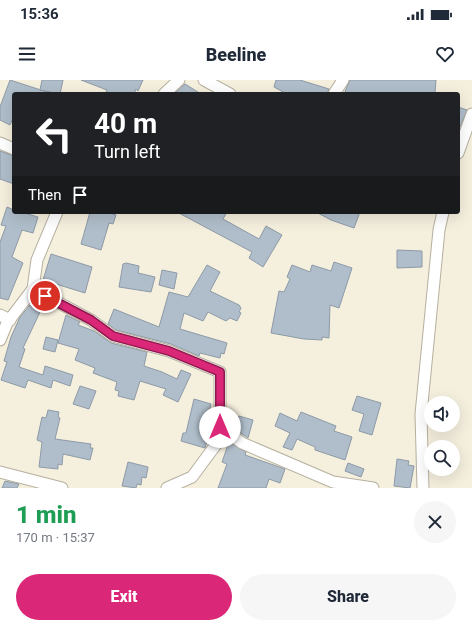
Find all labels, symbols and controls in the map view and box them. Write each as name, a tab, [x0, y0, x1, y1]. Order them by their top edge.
text: 15:36	[20, 5, 59, 23]
icon: menu	[16, 43, 38, 65]
icon: heart	[434, 43, 456, 65]
text: Beeline	[206, 44, 266, 65]
text: 40 m	[94, 107, 157, 140]
icon: left	[28, 108, 80, 160]
text: Turn left	[94, 141, 160, 162]
icon: arrive	[69, 184, 91, 206]
text: Then	[28, 186, 61, 204]
pin	[28, 279, 62, 313]
icon: arrive	[34, 285, 56, 307]
map controls	[424, 396, 460, 476]
button: sound	[424, 396, 460, 432]
position arrow	[199, 406, 241, 448]
button: search	[424, 440, 460, 476]
text: 1 min	[16, 501, 77, 529]
button: close	[414, 501, 456, 543]
text: 170 m · 15:37	[16, 530, 95, 545]
button: Exit	[16, 574, 232, 620]
button: Share	[240, 574, 456, 620]

